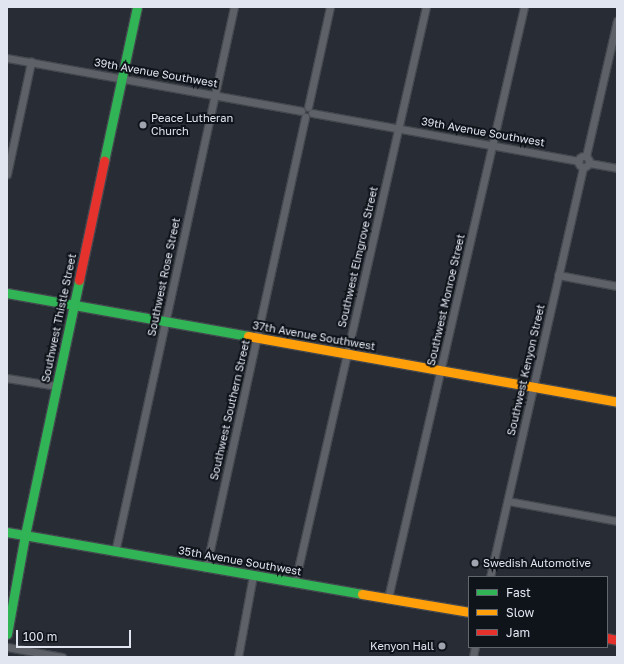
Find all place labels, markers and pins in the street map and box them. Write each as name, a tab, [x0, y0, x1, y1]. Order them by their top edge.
place label: Peace Lutheran Church	[151, 112, 233, 138]
marker: Peace Lutheran Church	[138, 120, 148, 130]
place label: Swedish Automotive	[483, 556, 591, 570]
marker: Swedish Automotive	[470, 558, 480, 568]
place label: Kenyon Hall	[370, 639, 434, 653]
marker: Kenyon Hall	[437, 641, 447, 651]

